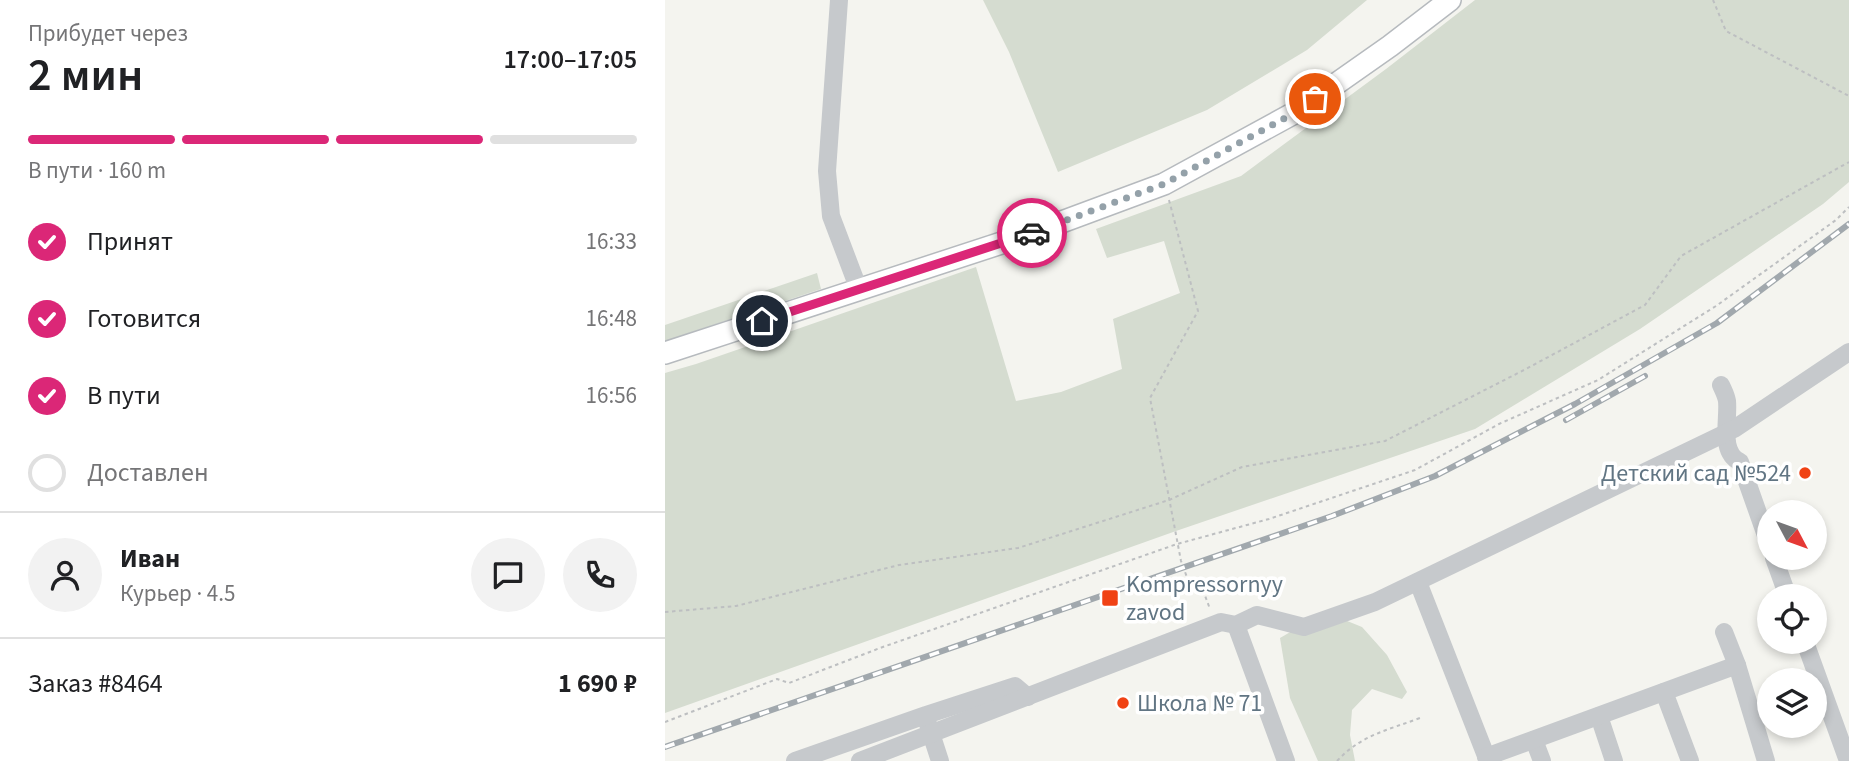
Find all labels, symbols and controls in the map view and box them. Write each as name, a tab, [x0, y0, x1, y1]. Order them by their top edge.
text: Прибудет через	[28, 17, 188, 50]
text: 17:00–17:05	[504, 41, 637, 78]
text: 2 мин	[28, 43, 143, 108]
pin	[1285, 69, 1345, 129]
icon: bag	[1296, 80, 1334, 118]
text: В пути · 160 m	[28, 154, 166, 187]
courier	[997, 198, 1067, 268]
icon: car	[1013, 214, 1051, 252]
icon: check	[28, 223, 66, 261]
text: Принят	[87, 223, 173, 260]
text: 16:33	[586, 225, 637, 258]
pin	[732, 291, 792, 351]
icon: check	[28, 300, 66, 338]
text: Готовится	[87, 300, 201, 337]
text: 16:48	[586, 302, 637, 335]
icon: home	[743, 302, 781, 340]
icon: check	[28, 377, 66, 415]
text: В пути	[87, 377, 161, 414]
text: 16:56	[586, 379, 637, 412]
text: Доставлен	[87, 454, 209, 491]
place label: Детский сад №524	[1601, 456, 1791, 491]
marker: Детский сад №524	[1797, 465, 1813, 481]
north arrow	[1757, 500, 1827, 570]
map controls	[1757, 500, 1827, 738]
button: person	[28, 538, 102, 612]
button: chat	[471, 538, 545, 612]
button: phone	[563, 538, 637, 612]
text: Иван	[120, 540, 180, 577]
place label: Kompressornyy zavod	[1126, 567, 1283, 630]
text: Курьер · 4.5	[120, 577, 235, 610]
button: locate	[1757, 584, 1827, 654]
marker: Kompressornyy zavod	[1100, 588, 1120, 608]
text: Заказ #8464	[28, 665, 163, 702]
text: 1 690 ₽	[558, 665, 637, 702]
button: layers	[1757, 668, 1827, 738]
place label: Школа № 71	[1137, 686, 1262, 721]
marker: Школа № 71	[1115, 695, 1131, 711]

